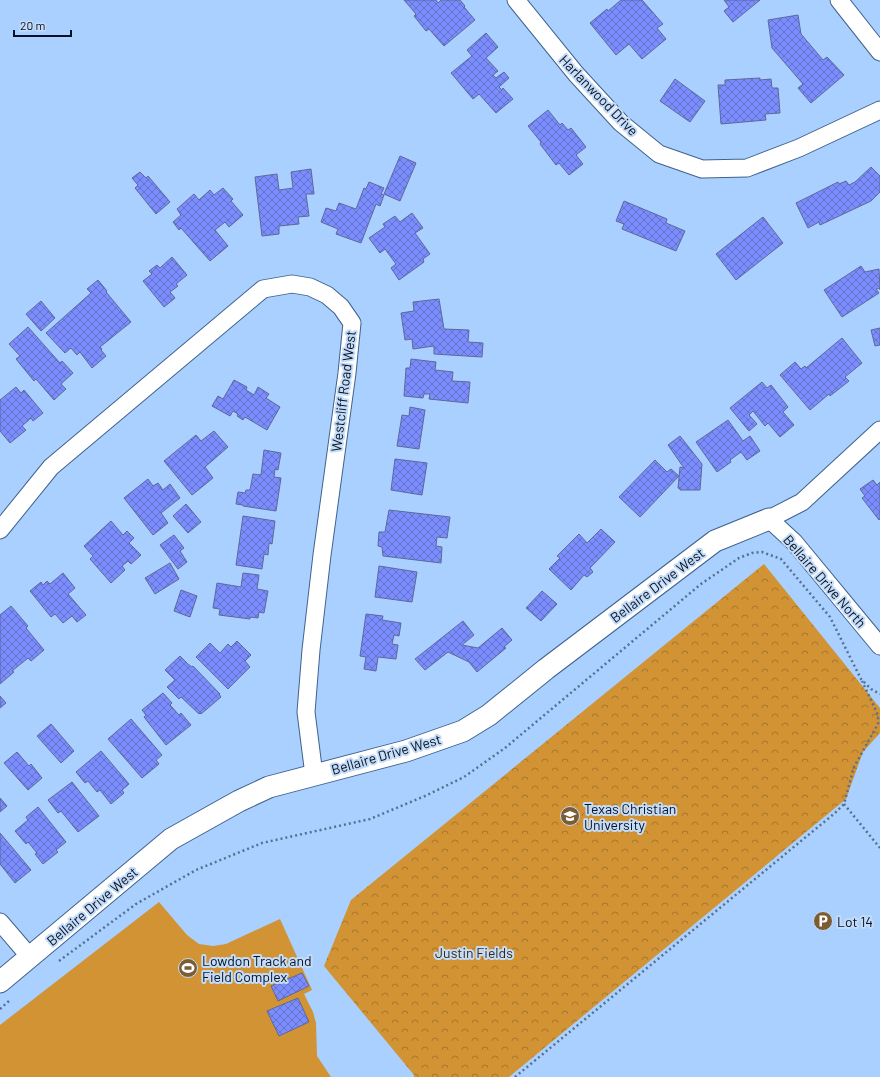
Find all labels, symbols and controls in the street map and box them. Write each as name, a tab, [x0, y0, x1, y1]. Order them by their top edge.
scale bar	[14, 12, 71, 38]
text: 20 m	[20, 18, 46, 32]
street label: Harlanwood Drive	[556, 51, 642, 139]
street label: Westcliff Road West	[327, 329, 359, 453]
street label: Bellaire Drive North	[780, 531, 870, 631]
street label: Bellaire Drive West	[607, 544, 707, 626]
street label: Bellaire Drive West	[329, 730, 443, 778]
place label: Texas Christian University	[584, 800, 676, 833]
school or university icon: Texas Christian University	[559, 805, 581, 827]
street label: Bellaire Drive West	[43, 863, 141, 949]
parking icon: Lot 14	[812, 910, 834, 932]
place label: Lot 14	[837, 913, 873, 930]
park label: Justin Fields	[435, 944, 513, 961]
place label: Lowdon Track and Field Complex	[202, 952, 312, 985]
sports icon: Lowdon Track and Field Complex	[177, 957, 199, 979]

